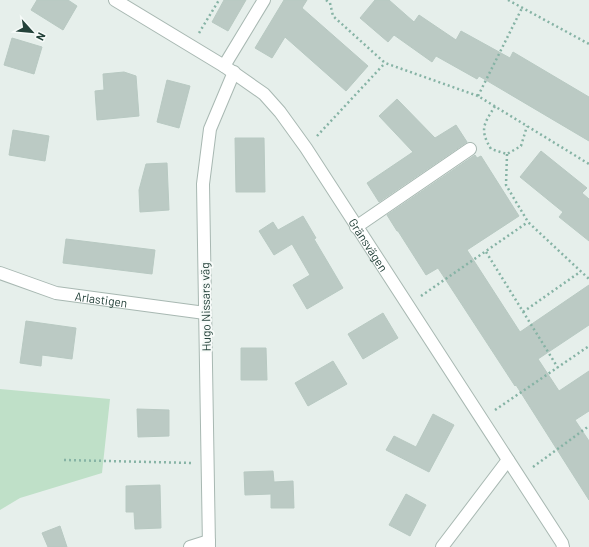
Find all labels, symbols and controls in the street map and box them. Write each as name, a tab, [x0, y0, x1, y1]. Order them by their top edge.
north arrow	[12, 12, 52, 52]
text: N	[34, 31, 49, 43]
street label: Gränsvägen	[346, 215, 391, 274]
street label: Hugo Nissars väg	[197, 262, 213, 352]
street label: Arlastigen	[74, 289, 128, 310]

